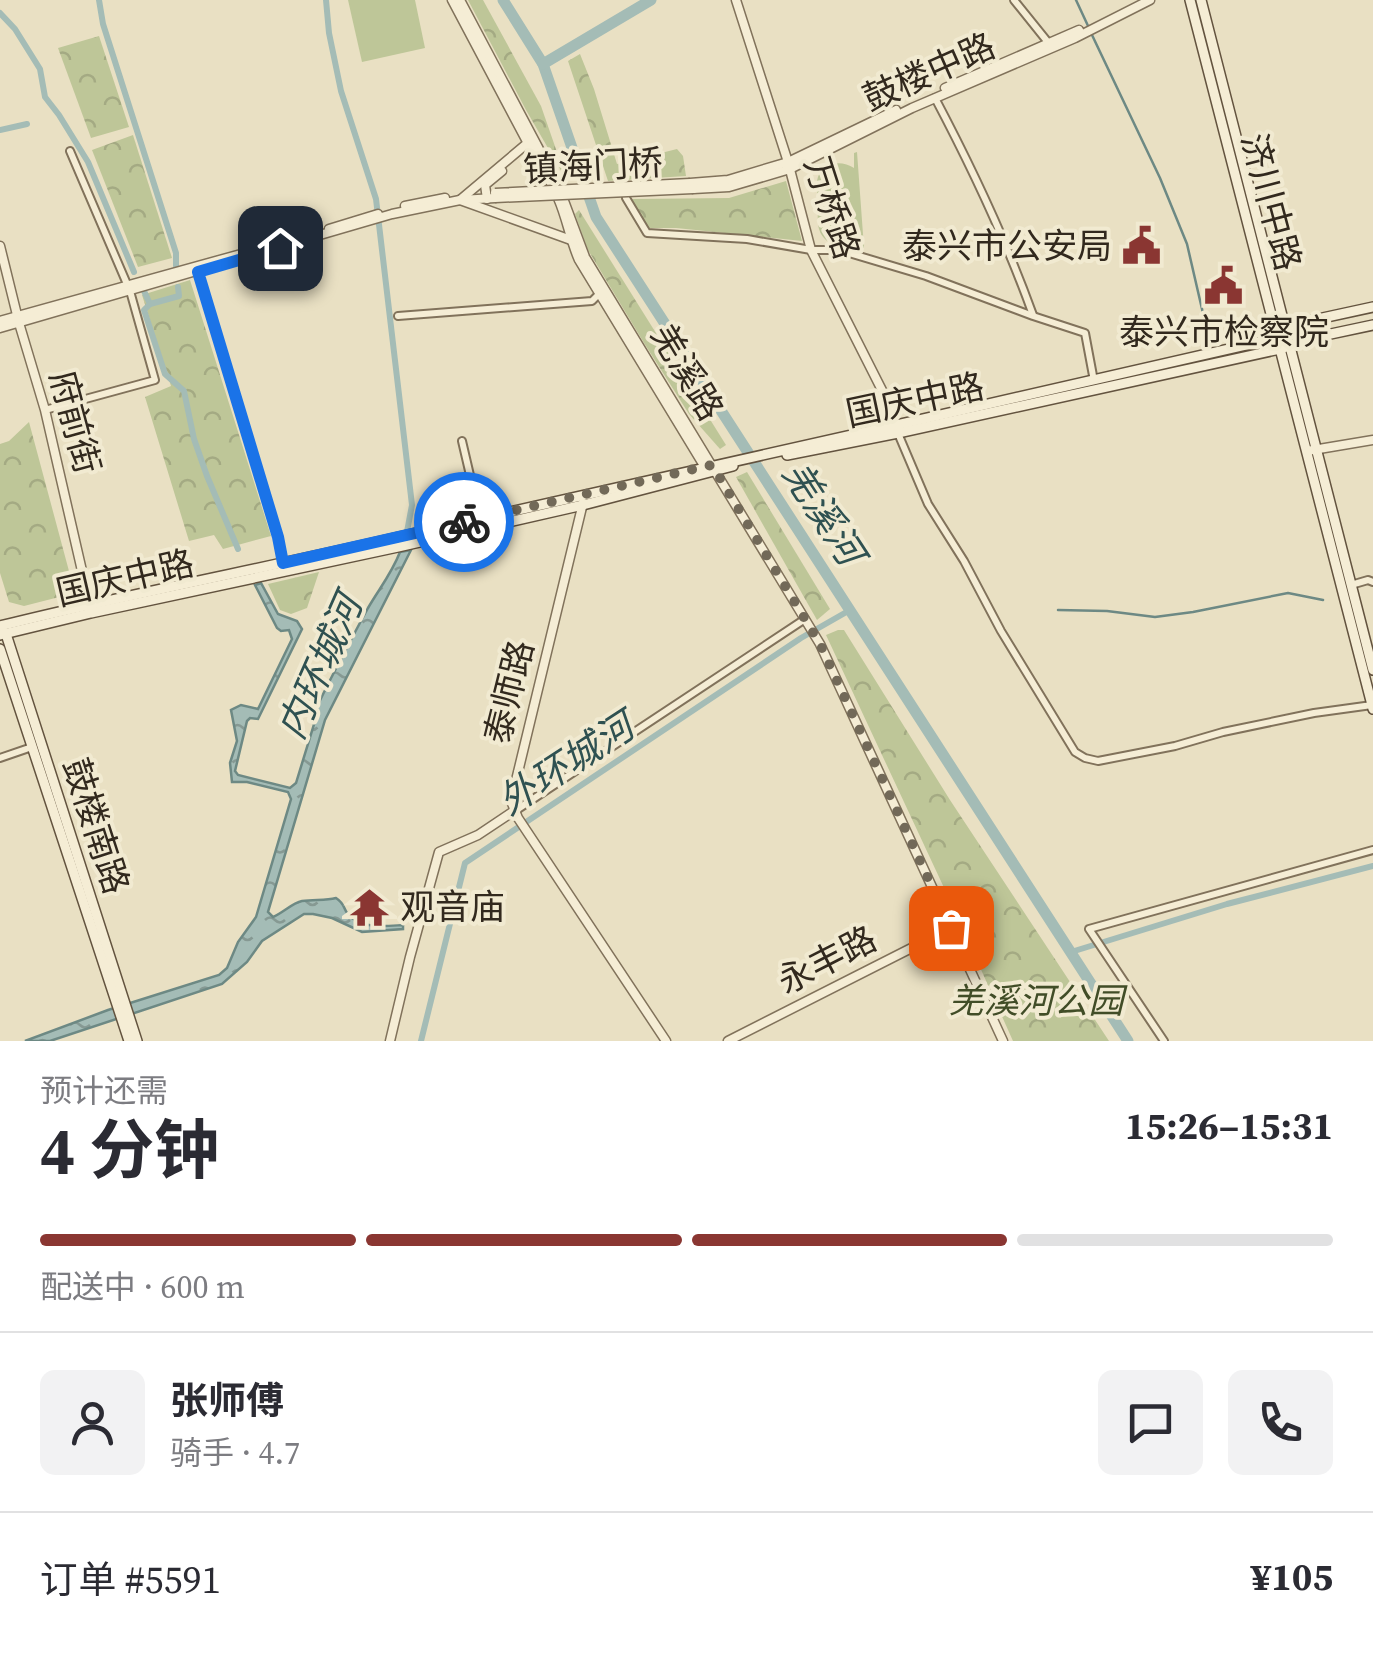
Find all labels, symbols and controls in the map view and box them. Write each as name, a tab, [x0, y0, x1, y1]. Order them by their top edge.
street label: 鼓楼中路	[855, 22, 1003, 122]
street label: 济川中路	[1230, 128, 1312, 276]
street label: 镇海门桥	[522, 138, 664, 194]
street label: 万桥路	[793, 151, 871, 265]
pin	[238, 206, 323, 291]
icon: home	[253, 221, 308, 276]
place label: 泰兴市公安局	[902, 222, 1112, 270]
public building icon: 泰兴市公安局	[1121, 225, 1163, 267]
public building icon: 泰兴市检察院	[1203, 264, 1245, 306]
place label: 泰兴市检察院	[1119, 308, 1329, 356]
street label: 羌溪路	[639, 315, 735, 429]
street label: 国庆中路	[842, 362, 988, 438]
street label: 府前街	[38, 365, 112, 479]
water label: 羌溪河	[770, 451, 880, 581]
courier	[414, 472, 514, 572]
icon: bike	[437, 495, 492, 550]
street label: 国庆中路	[51, 539, 199, 617]
water label: 内环城河	[265, 581, 378, 747]
street label: 泰师路	[473, 635, 545, 749]
water label: 外环城河	[488, 697, 650, 827]
street label: 鼓楼南路	[52, 752, 140, 900]
place label: 观音庙	[400, 883, 505, 931]
temple icon: 观音庙	[349, 886, 391, 928]
pin	[909, 886, 994, 971]
icon: bag	[924, 901, 979, 956]
street label: 永丰路	[769, 915, 885, 1005]
park label: 羌溪河公园	[948, 977, 1128, 1025]
text: 预计还需	[40, 1069, 168, 1113]
text: 15:26–15:31	[1125, 1100, 1333, 1152]
text: 4 分钟	[40, 1106, 219, 1195]
text: 配送中 · 600 m	[40, 1265, 245, 1309]
button: person	[40, 1370, 145, 1475]
button: chat	[1098, 1370, 1203, 1475]
button: phone	[1228, 1370, 1333, 1475]
text: 张师傅	[170, 1375, 284, 1427]
text: 骑手 · 4.7	[170, 1431, 300, 1475]
text: ¥105	[1251, 1551, 1333, 1603]
text: 订单 #5591	[40, 1554, 221, 1606]

